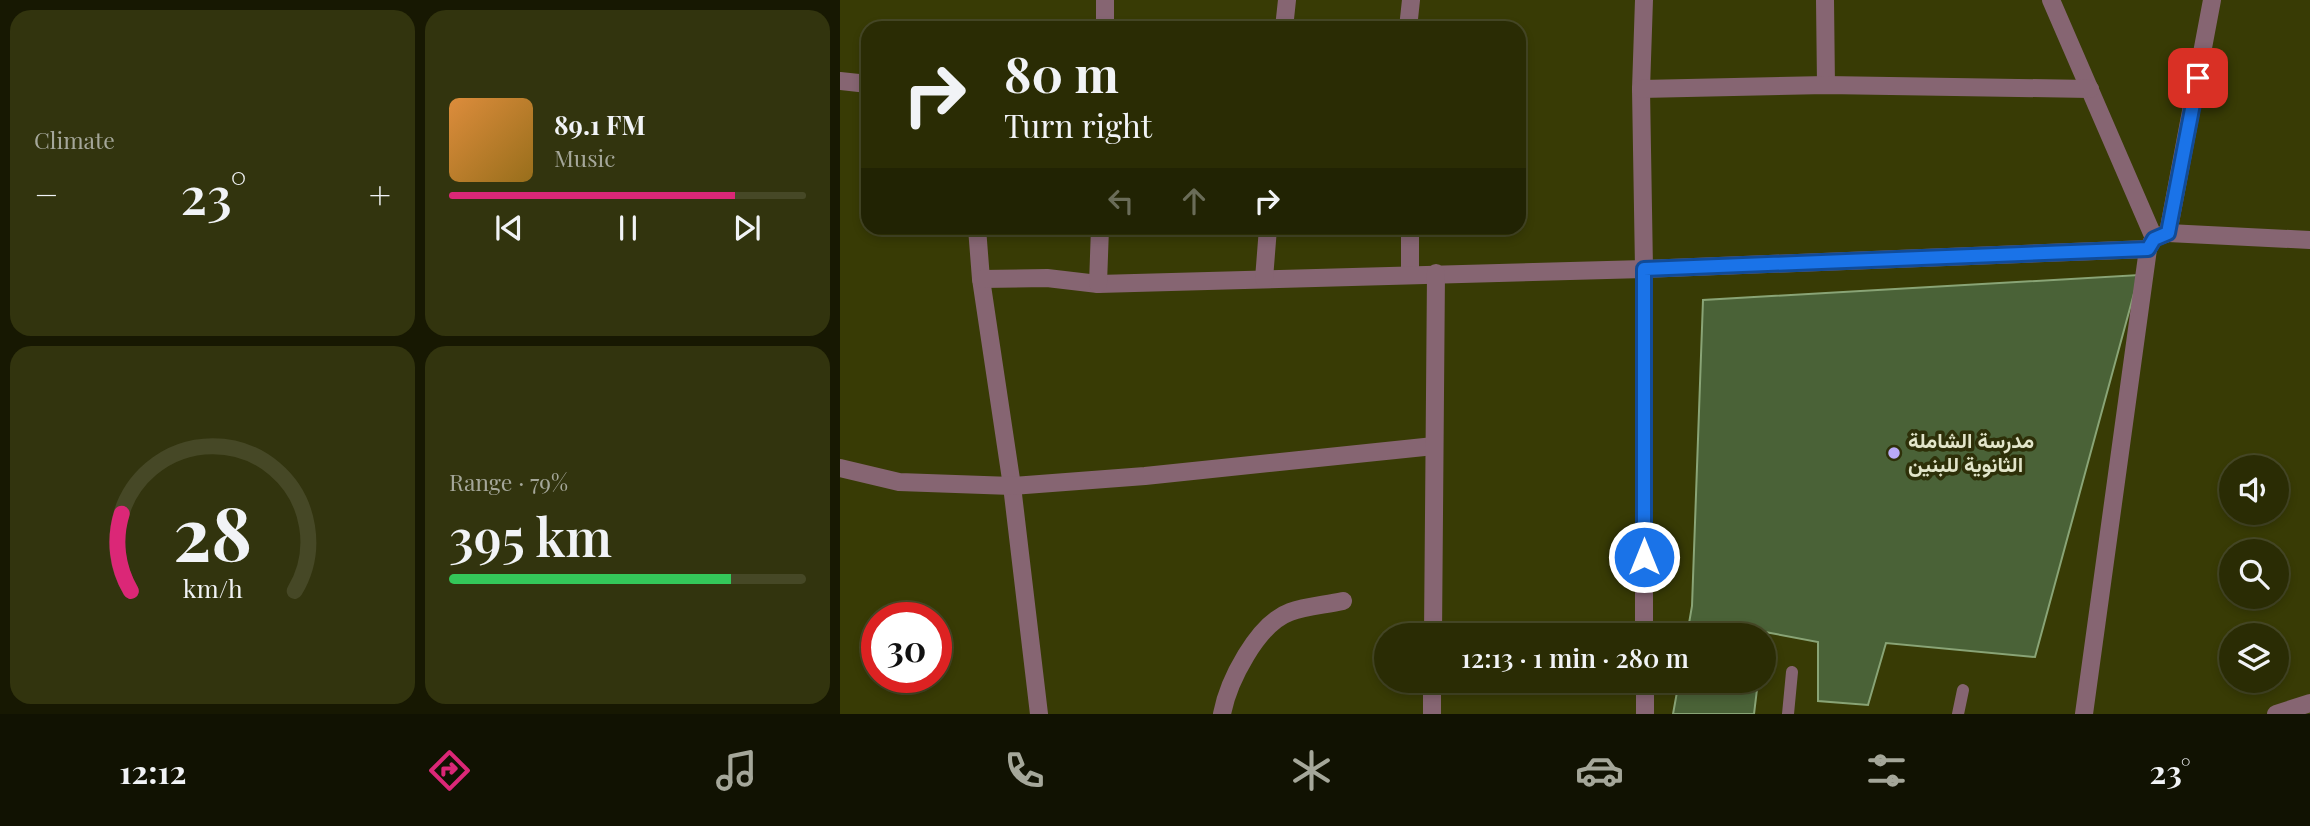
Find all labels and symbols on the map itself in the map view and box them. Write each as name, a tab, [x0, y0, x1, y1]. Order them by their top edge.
pin	[2168, 48, 2228, 108]
place label: مدرسة الشاملة الثانوية للبنين	[1908, 425, 2034, 478]
marker: مدرسة الشاملة الثانوية للبنين	[1886, 445, 1902, 461]
position arrow	[1607, 520, 1681, 594]
speed limit sign: 30	[861, 602, 952, 693]

